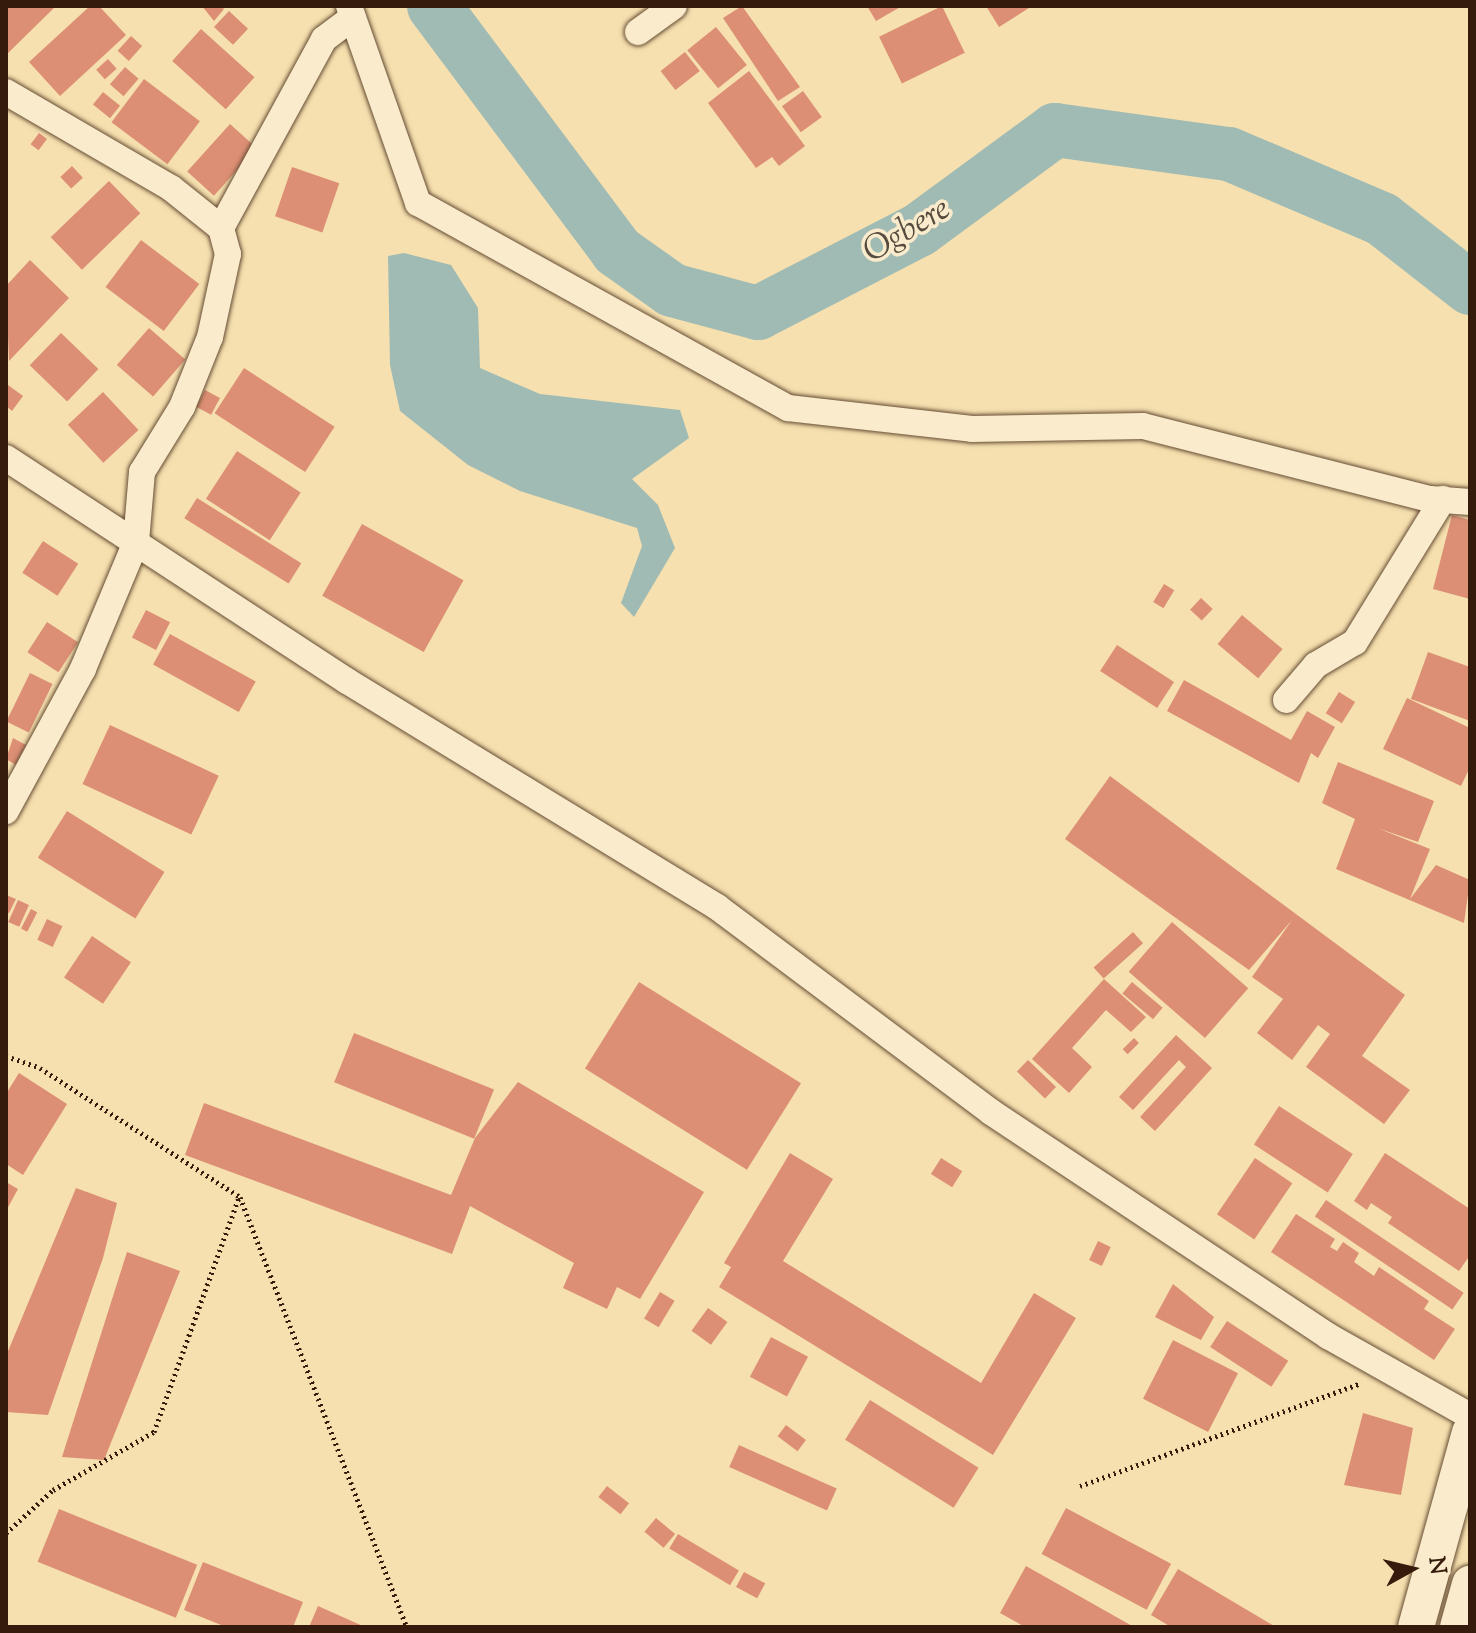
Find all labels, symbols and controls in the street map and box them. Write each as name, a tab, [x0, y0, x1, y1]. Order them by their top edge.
water label: Ogbere	[856, 189, 958, 273]
north arrow	[1372, 1529, 1452, 1609]
text: N	[1419, 1555, 1453, 1577]

